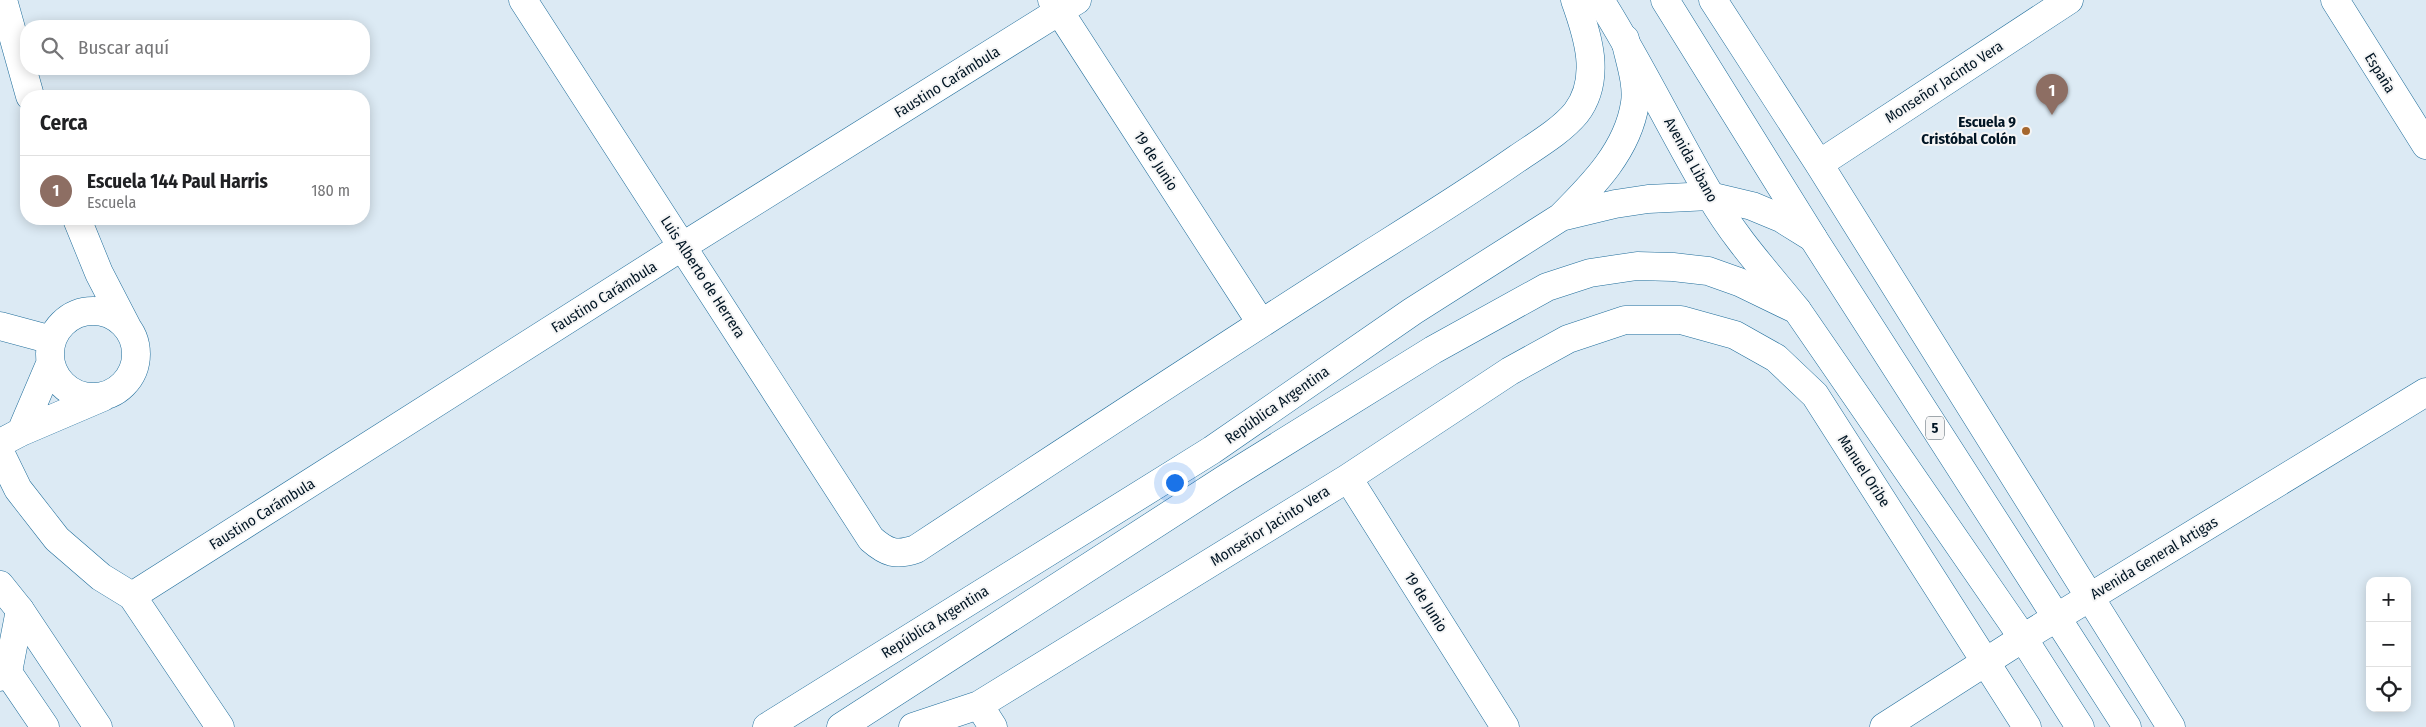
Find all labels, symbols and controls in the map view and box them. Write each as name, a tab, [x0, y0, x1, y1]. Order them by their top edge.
search box	[20, 20, 370, 75]
icon: search	[38, 34, 66, 62]
text: Buscar aquí	[78, 36, 169, 59]
street label: Monseñor Jacinto Vera	[1882, 37, 2006, 127]
street label: Faustino Carámbula	[891, 42, 1003, 122]
street label: España	[2361, 50, 2399, 96]
pin: 1	[2036, 74, 2068, 115]
text: Cerca	[40, 110, 88, 136]
place label: Escuela 9 Cristóbal Colón	[1921, 113, 2016, 148]
street label: Avenida Libano	[1660, 115, 1722, 206]
marker: Escuela 9 Cristóbal Colón	[2020, 125, 2032, 137]
street label: 19 de Junio	[1130, 128, 1182, 194]
text: Escuela 144 Paul Harris	[87, 170, 268, 193]
text: 1	[53, 181, 59, 200]
text: 180 m	[311, 181, 350, 200]
text: Escuela	[87, 193, 136, 212]
street label: Luis Alberto de Herrera	[657, 213, 749, 341]
street label: Faustino Carámbula	[548, 257, 660, 337]
street label: República Argentina	[1221, 362, 1333, 448]
road number: 5	[1926, 416, 1944, 439]
street label: Manuel Oribe	[1834, 432, 1894, 510]
your location	[1162, 470, 1188, 496]
street label: Faustino Carámbula	[206, 474, 318, 554]
street label: Monseñor Jacinto Vera	[1207, 482, 1333, 570]
street label: Avenida General Artigas	[2087, 513, 2221, 603]
street label: 19 de Junio	[1401, 569, 1451, 635]
map controls	[2366, 577, 2411, 712]
button: +	[2366, 577, 2411, 622]
street label: República Argentina	[878, 582, 992, 662]
button: −	[2366, 622, 2411, 667]
button: locate	[2366, 667, 2411, 712]

